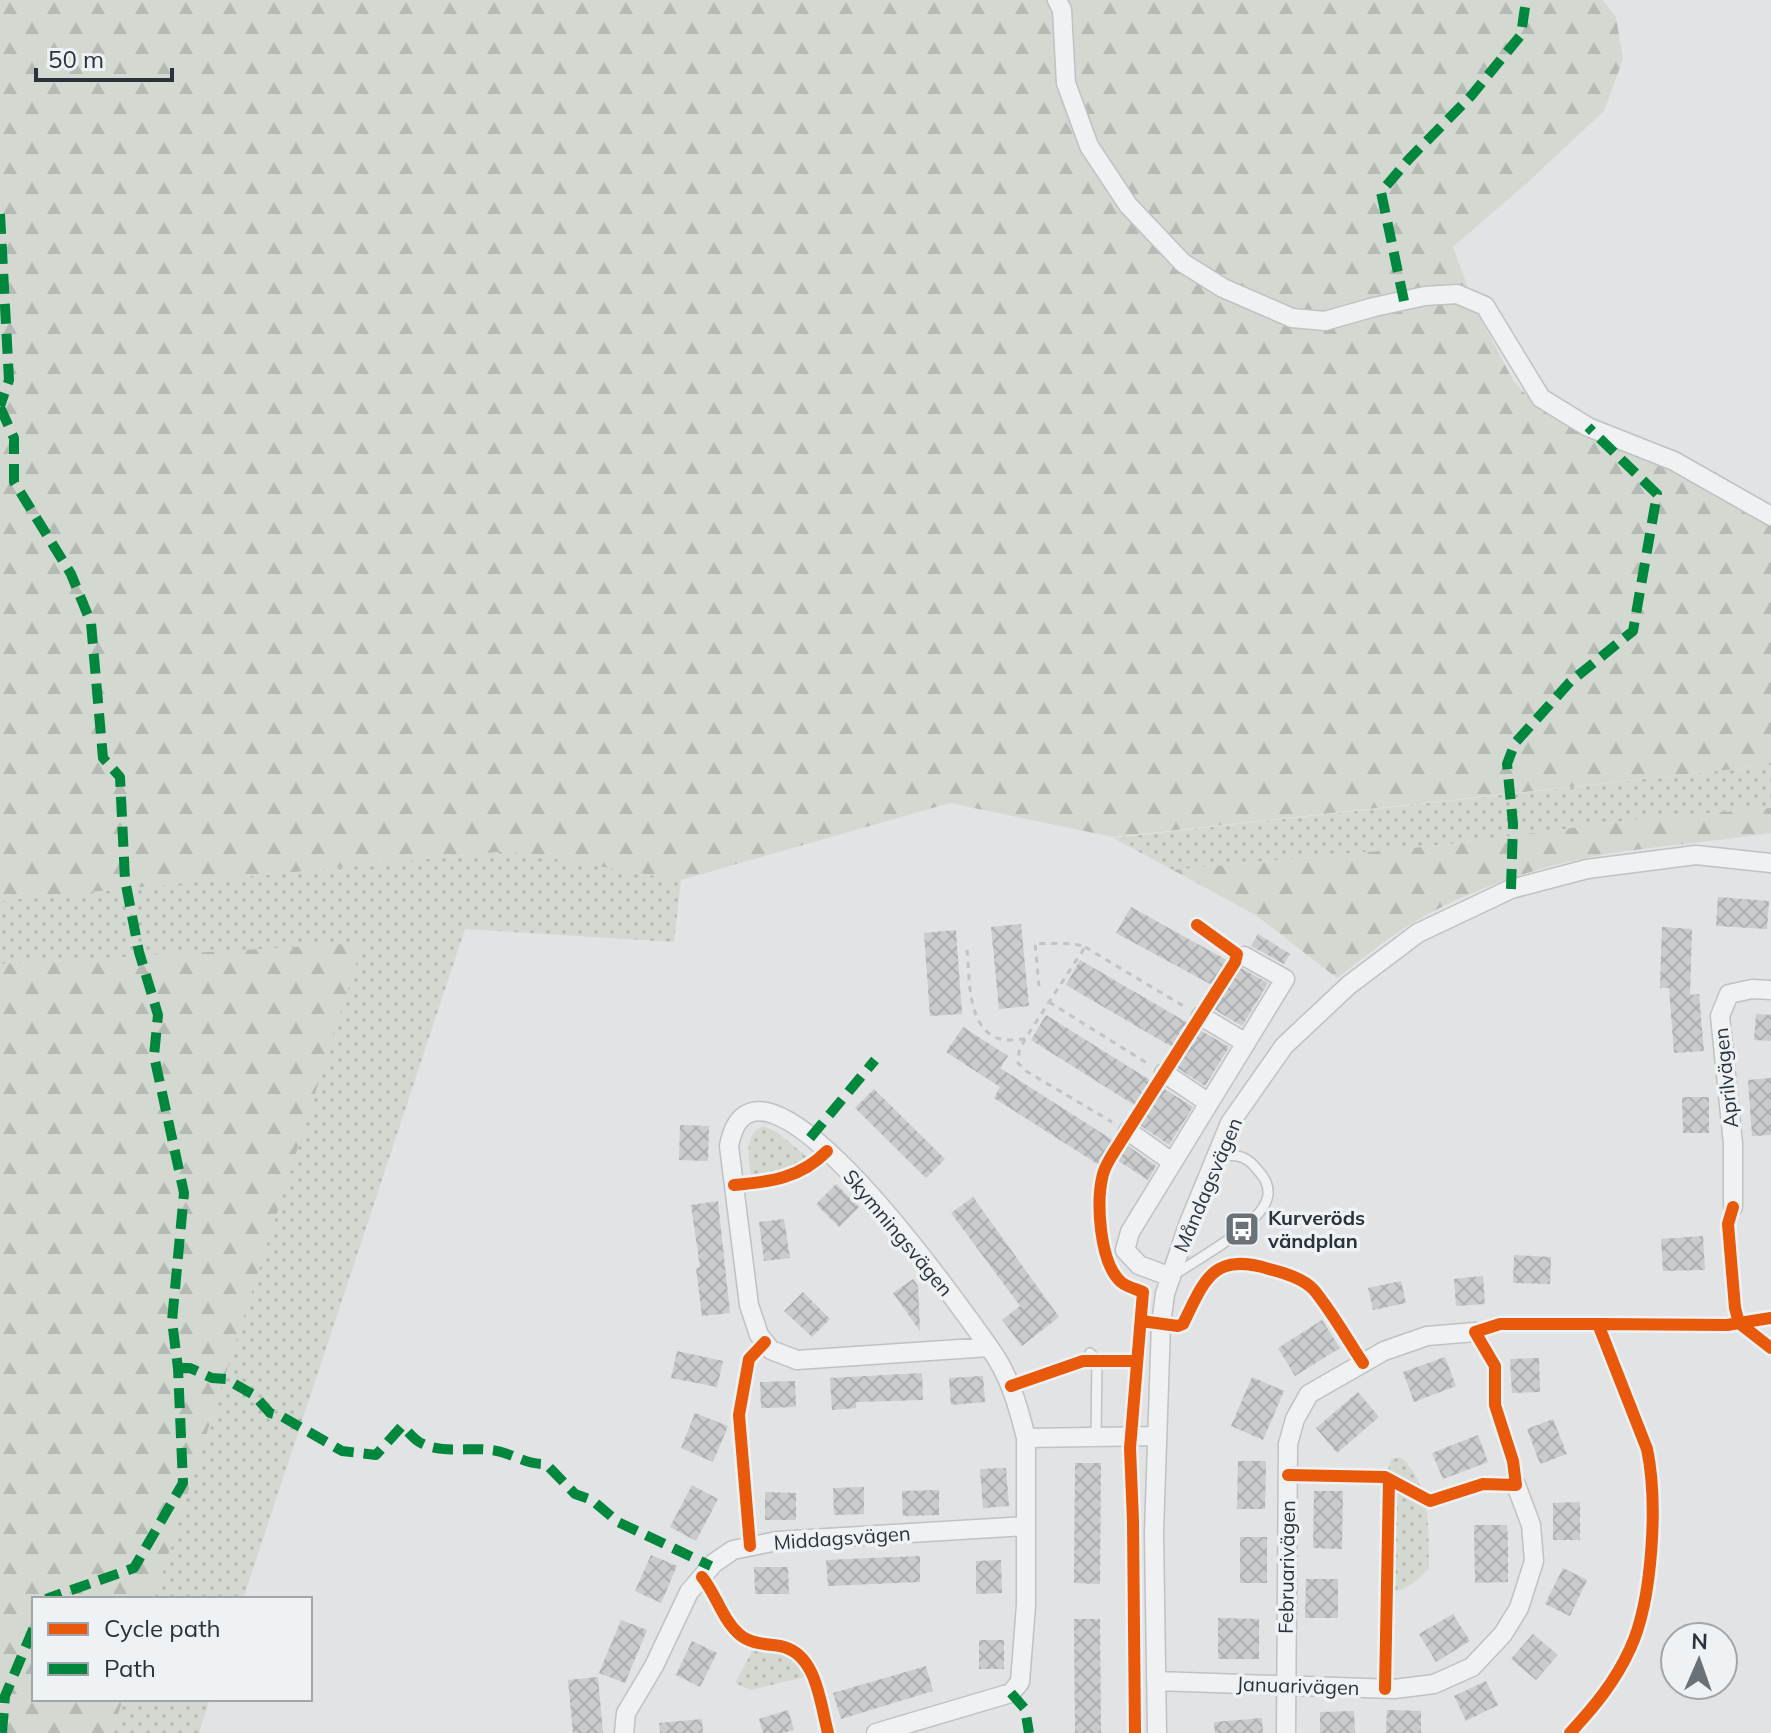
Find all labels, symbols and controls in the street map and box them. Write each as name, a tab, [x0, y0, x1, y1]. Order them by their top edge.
scale bar	[36, 32, 172, 82]
text: 50 m	[48, 44, 104, 74]
street label: Aprilvägen	[1708, 1027, 1743, 1129]
street label: Måndagsvägen	[1168, 1114, 1247, 1256]
street label: Skymningsvägen	[838, 1164, 959, 1301]
place label: Kurveröds vändplan	[1267, 1205, 1365, 1253]
bus stop icon: Kurveröds vändplan	[1223, 1210, 1261, 1248]
street label: Februarivägen	[1273, 1500, 1300, 1634]
street label: Middagsvägen	[773, 1520, 911, 1555]
legend	[32, 1597, 312, 1701]
text: Cycle path	[104, 1613, 221, 1643]
north arrow	[1659, 1621, 1739, 1701]
text: N	[1691, 1627, 1708, 1655]
text: Path	[104, 1653, 156, 1683]
street label: Januarivägen	[1236, 1671, 1360, 1700]

